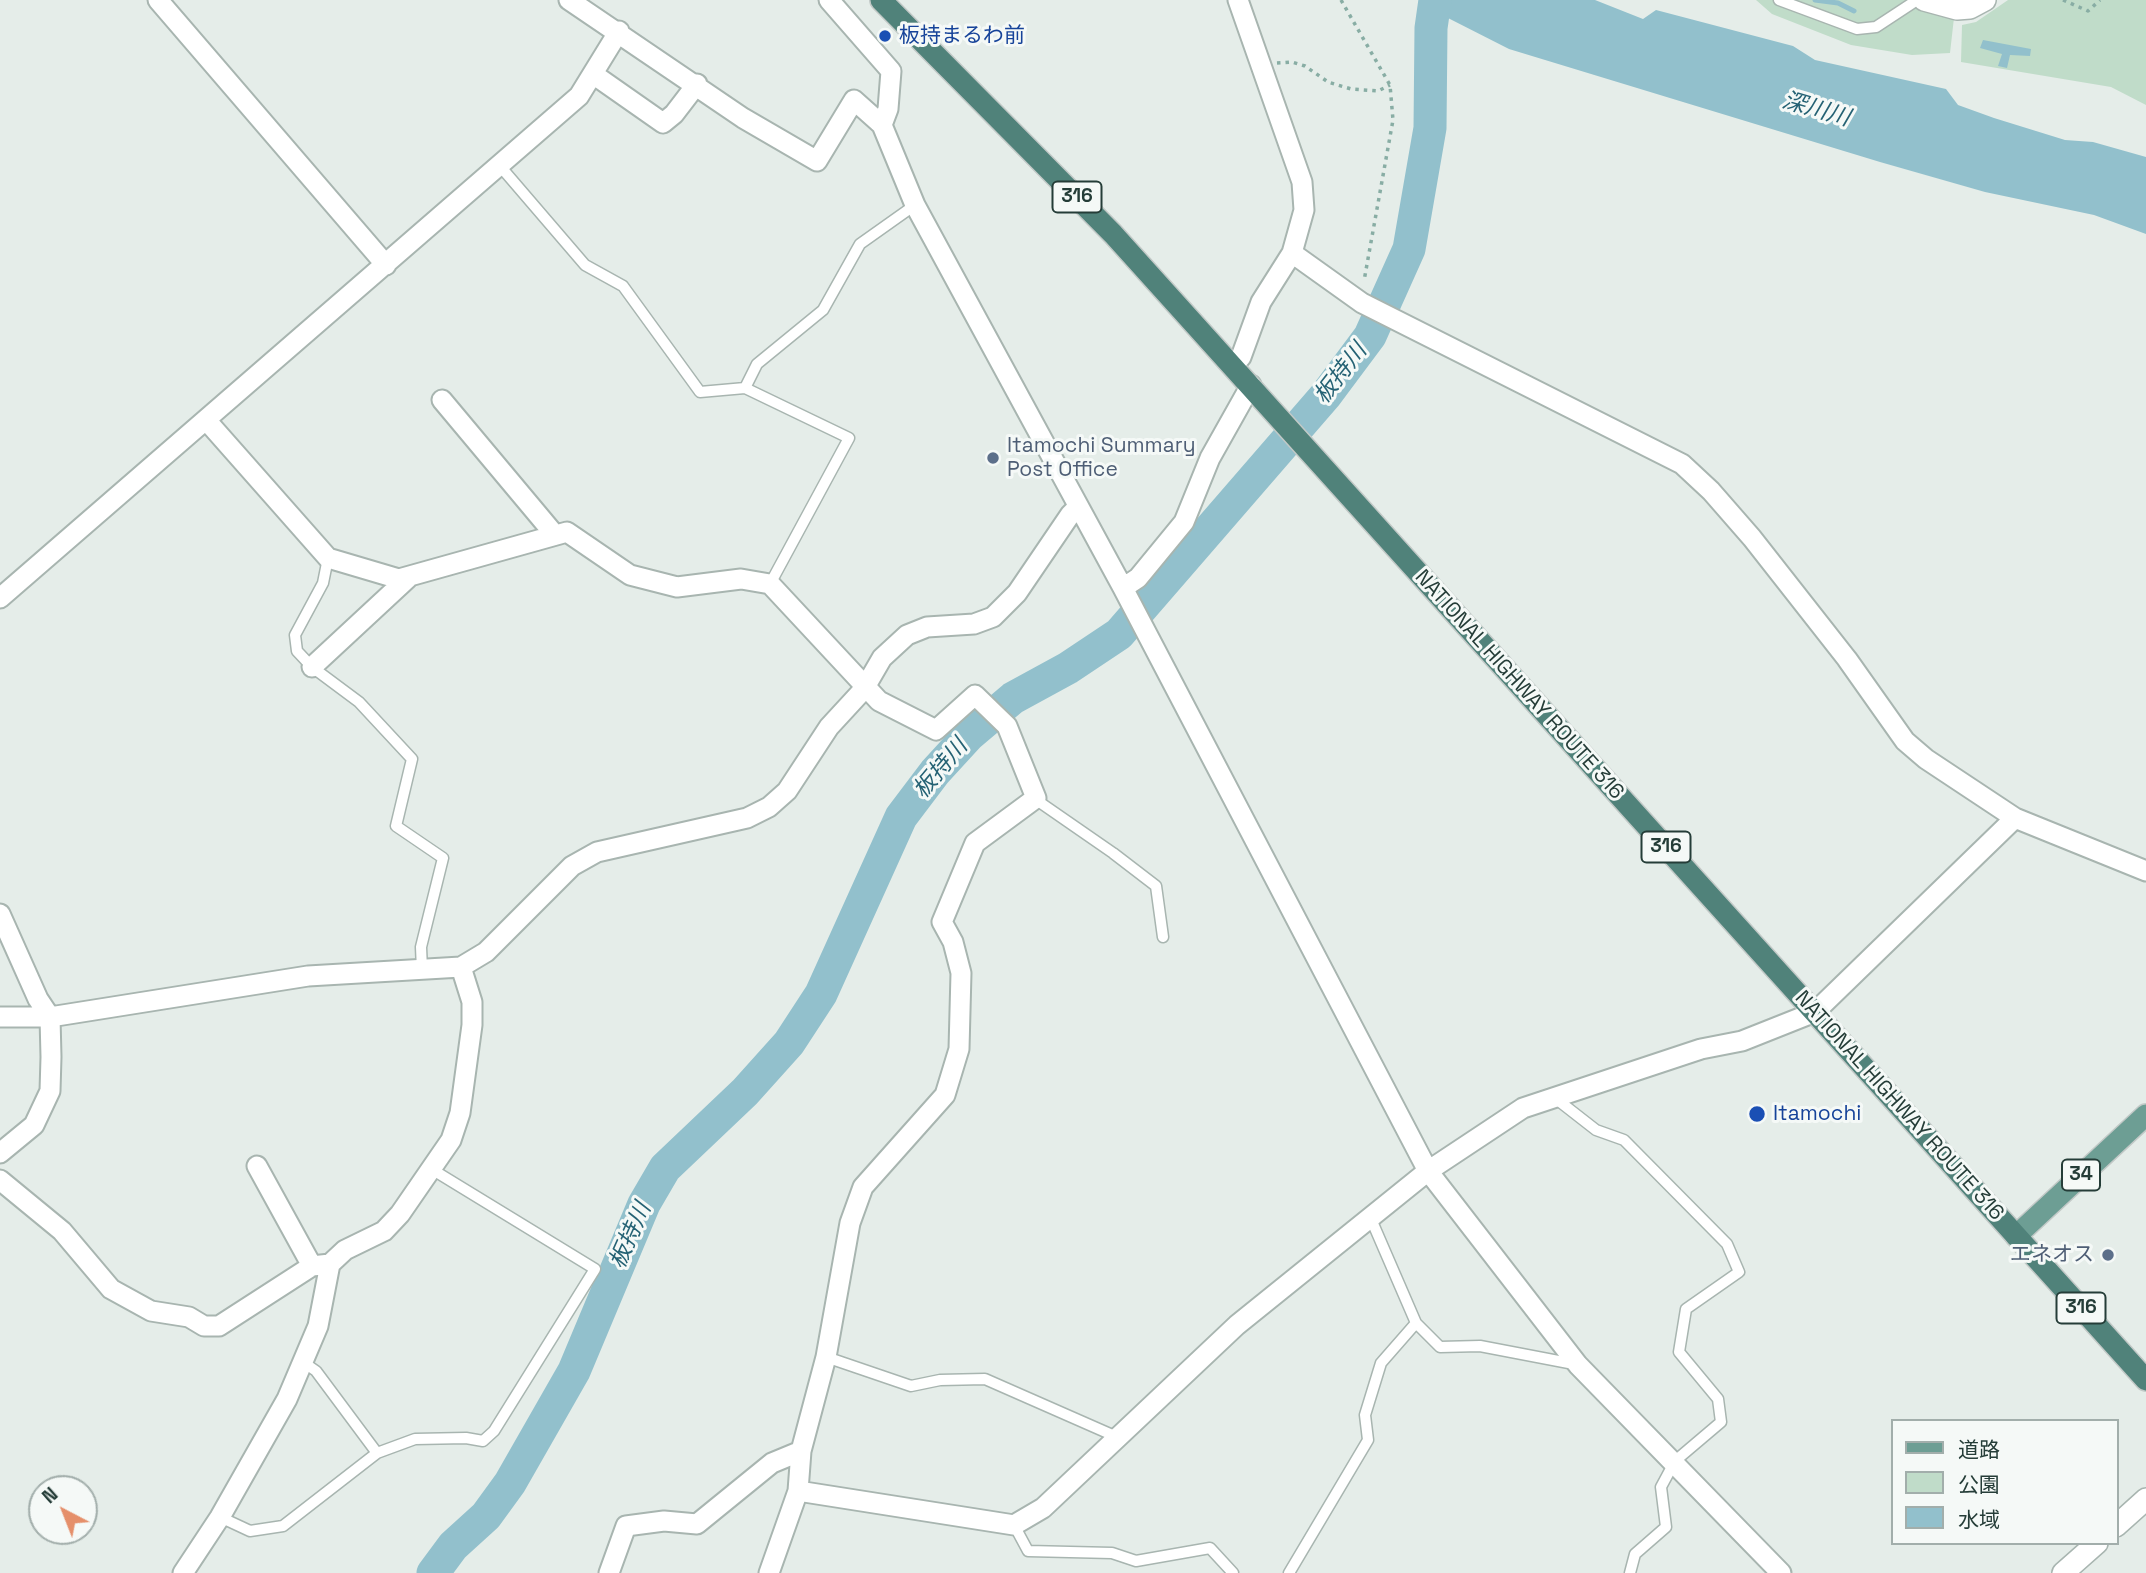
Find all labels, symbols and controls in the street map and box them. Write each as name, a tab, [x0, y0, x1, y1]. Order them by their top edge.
place label: 板持まるわ前	[899, 23, 1025, 49]
marker: 板持まるわ前	[877, 28, 893, 44]
water label: 深川川	[1779, 87, 1853, 133]
road number: 316	[1052, 182, 1102, 212]
water label: 板持川	[1309, 338, 1373, 410]
place label: Itamochi Summary Post Office	[1007, 433, 1195, 483]
marker: Itamochi Summary Post Office	[985, 450, 1001, 466]
street label: NATIONAL HIGHWAY ROUTE 316	[1409, 565, 1629, 805]
water label: 板持川	[908, 734, 974, 804]
road number: 316	[1642, 832, 1690, 862]
street label: NATIONAL HIGHWAY ROUTE 316	[1789, 986, 2009, 1226]
place label: Itamochi	[1773, 1101, 1861, 1127]
marker: Itamochi	[1747, 1104, 1767, 1124]
road number: 34	[2062, 1160, 2100, 1190]
water label: 板持川	[604, 1199, 658, 1273]
place label: エネオス	[2010, 1242, 2094, 1268]
marker: エネオス	[2100, 1247, 2116, 1263]
road number: 316	[2056, 1292, 2106, 1324]
legend	[1890, 1419, 2118, 1545]
text: 道路	[1958, 1436, 2000, 1463]
text: 公園	[1958, 1471, 2000, 1498]
north arrow	[28, 1475, 98, 1545]
text: N	[37, 1482, 63, 1509]
text: 水域	[1958, 1506, 2000, 1533]

